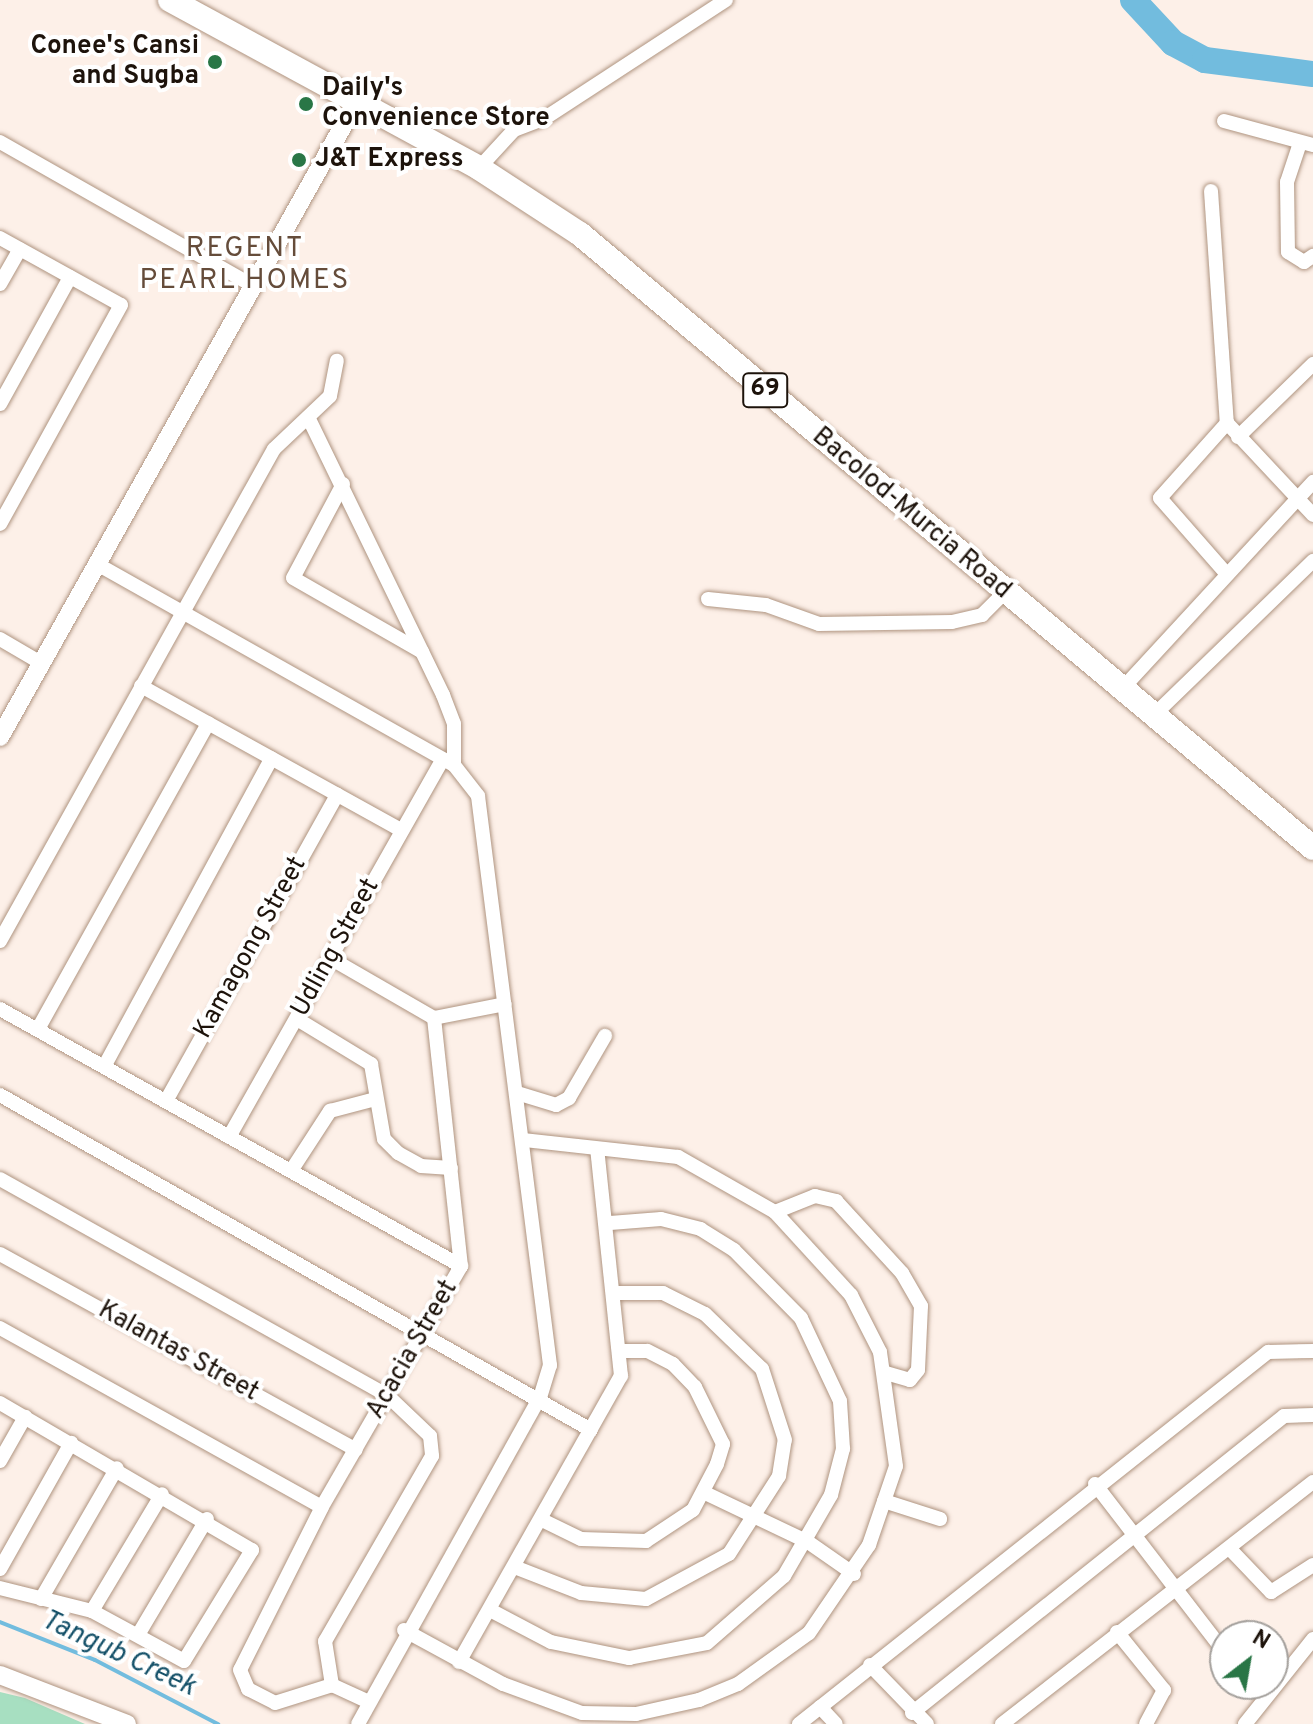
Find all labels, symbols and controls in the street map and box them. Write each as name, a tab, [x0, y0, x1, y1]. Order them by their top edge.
place label: Conee's Cansi and Sugba	[31, 31, 199, 92]
marker: Conee's Cansi and Sugba	[206, 53, 224, 71]
place label: Daily's Convenience Store	[322, 73, 550, 134]
marker: Daily's Convenience Store	[297, 95, 315, 113]
place label: J&T Express	[315, 144, 464, 176]
marker: J&T Express	[290, 151, 308, 169]
district label: REGENT PEARL HOMES	[139, 232, 351, 298]
road number: 69	[741, 370, 789, 410]
street label: Bacolod-Murcia Road	[805, 422, 1017, 606]
street label: Kamagong Street	[188, 852, 314, 1044]
street label: Udling Street	[285, 873, 387, 1023]
street label: Acacia Street	[361, 1275, 465, 1425]
street label: Kalantas Street	[92, 1295, 264, 1409]
water label: Tangub Creek	[36, 1604, 200, 1704]
north arrow	[1209, 1620, 1289, 1700]
text: N	[1247, 1625, 1274, 1656]

